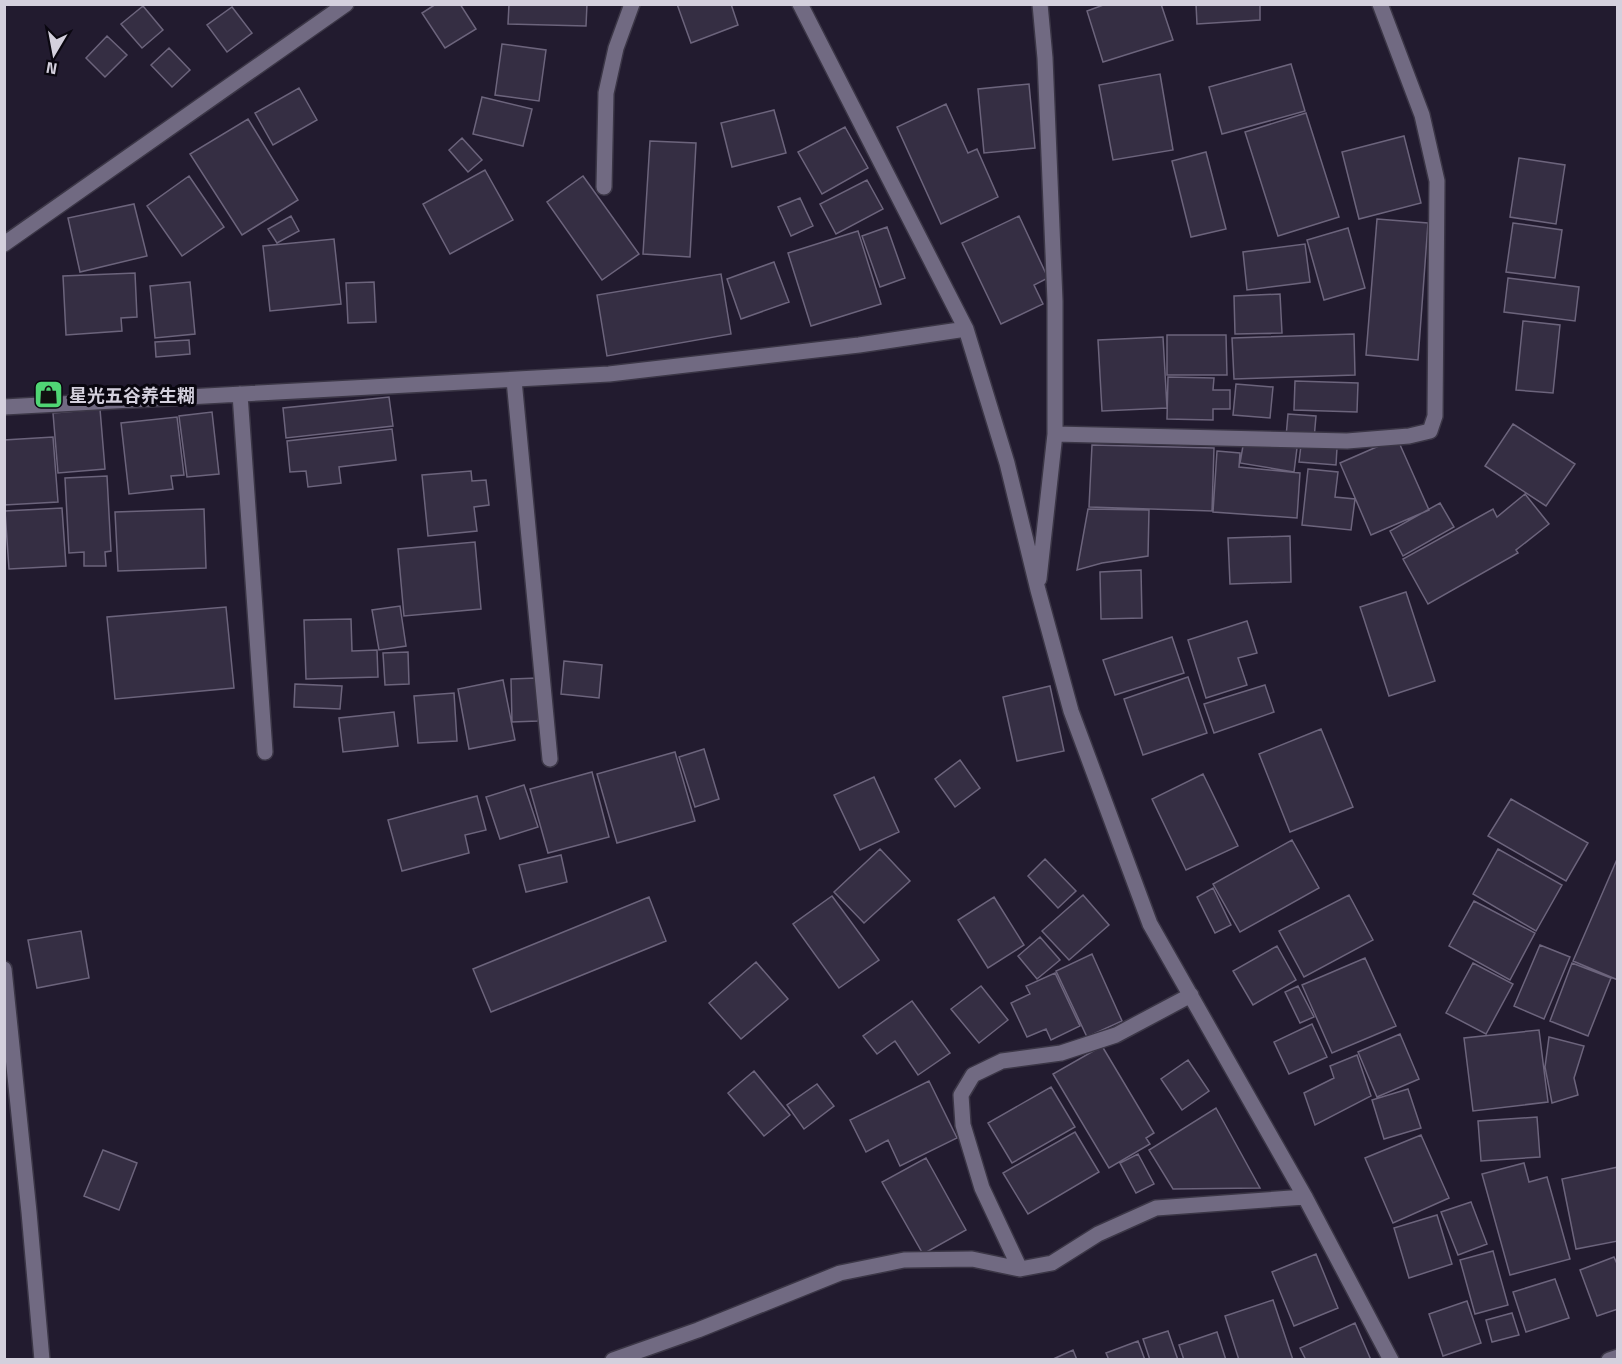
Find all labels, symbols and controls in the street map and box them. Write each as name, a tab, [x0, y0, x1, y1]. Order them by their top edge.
north arrow	[24, 24, 84, 84]
text: N	[44, 56, 59, 82]
shop icon: 星光五谷养生糊	[32, 379, 64, 411]
place label: 星光五谷养生糊	[69, 382, 195, 409]

